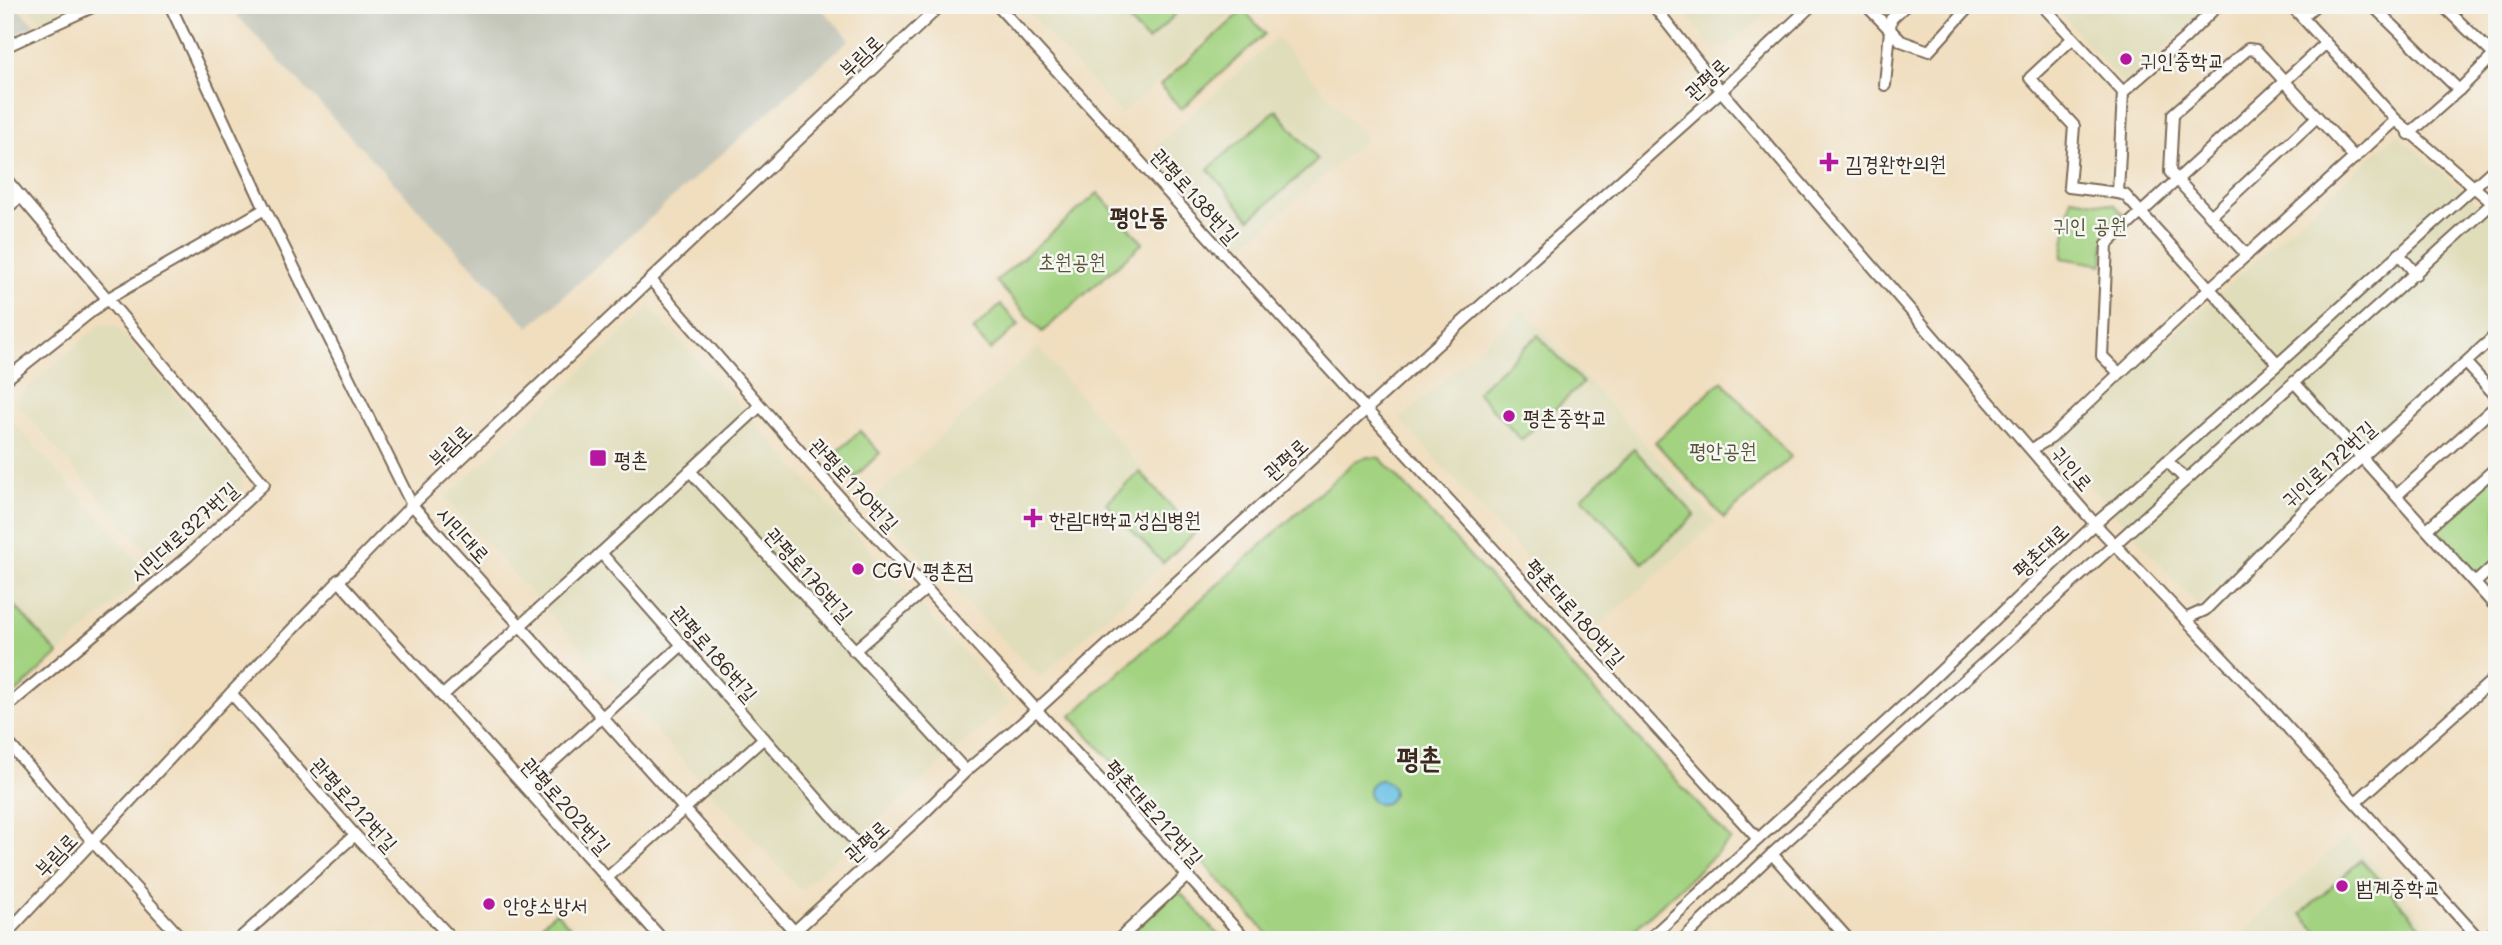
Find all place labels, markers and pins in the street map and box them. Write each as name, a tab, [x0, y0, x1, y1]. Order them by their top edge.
place label: 귀인중학교	[2140, 46, 2225, 73]
marker: 귀인중학교	[2118, 51, 2134, 67]
place label: 김경완한의원	[1845, 149, 1946, 176]
marker: 김경완한의원	[1819, 152, 1839, 172]
place label: 평촌중학교	[1523, 403, 1608, 430]
marker: 평촌중학교	[1501, 408, 1517, 424]
place label: 평촌	[614, 445, 648, 472]
marker: 평촌	[588, 448, 608, 468]
place label: 한림대학교성심병원	[1049, 505, 1201, 532]
marker: 한림대학교성심병원	[1023, 508, 1043, 528]
place label: CGV 평촌점	[872, 556, 973, 583]
marker: CGV 평촌점	[850, 561, 866, 577]
place label: 범계중학교	[2356, 873, 2441, 900]
marker: 범계중학교	[2334, 878, 2350, 894]
place label: 안양소방서	[503, 891, 588, 918]
marker: 안양소방서	[481, 896, 497, 912]

